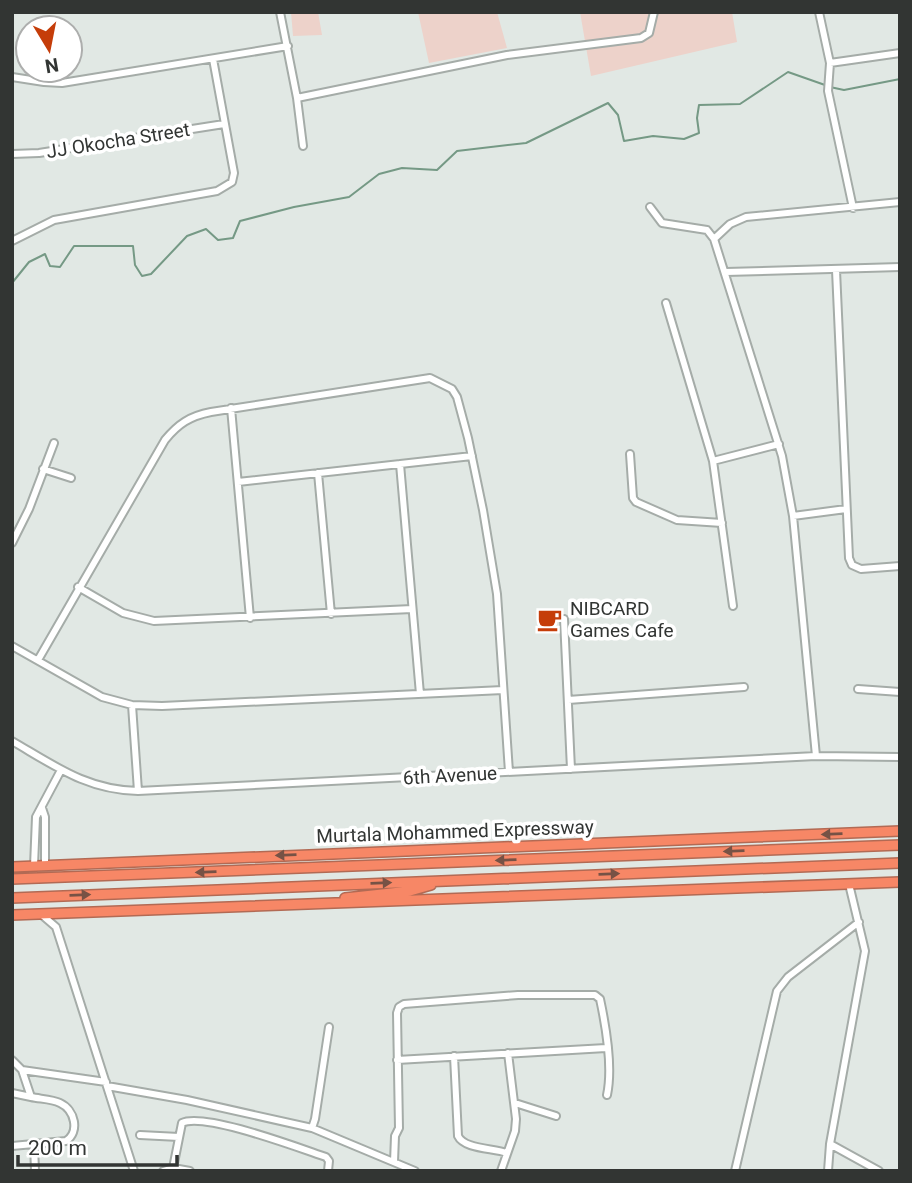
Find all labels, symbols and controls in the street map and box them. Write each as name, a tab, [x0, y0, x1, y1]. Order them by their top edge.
north arrow	[14, 14, 84, 84]
text: N	[43, 53, 60, 78]
street label: JJ Okocha Street	[45, 118, 191, 163]
place label: NIBCARD Games Cafe	[570, 597, 674, 642]
cafe icon: NIBCARD Games Cafe	[536, 605, 564, 633]
street label: 6th Avenue	[402, 762, 498, 789]
street label: Murtala Mohammed Expressway	[316, 815, 594, 848]
one-way arrow	[820, 828, 842, 839]
one-way arrow	[722, 846, 744, 857]
one-way arrow	[275, 850, 297, 861]
one-way arrow	[495, 855, 517, 866]
one-way arrow	[194, 866, 216, 877]
one-way arrow	[598, 869, 620, 880]
one-way arrow	[370, 878, 392, 889]
one-way arrow	[70, 890, 92, 901]
scale bar	[18, 1124, 177, 1168]
text: 200 m	[28, 1136, 87, 1160]

